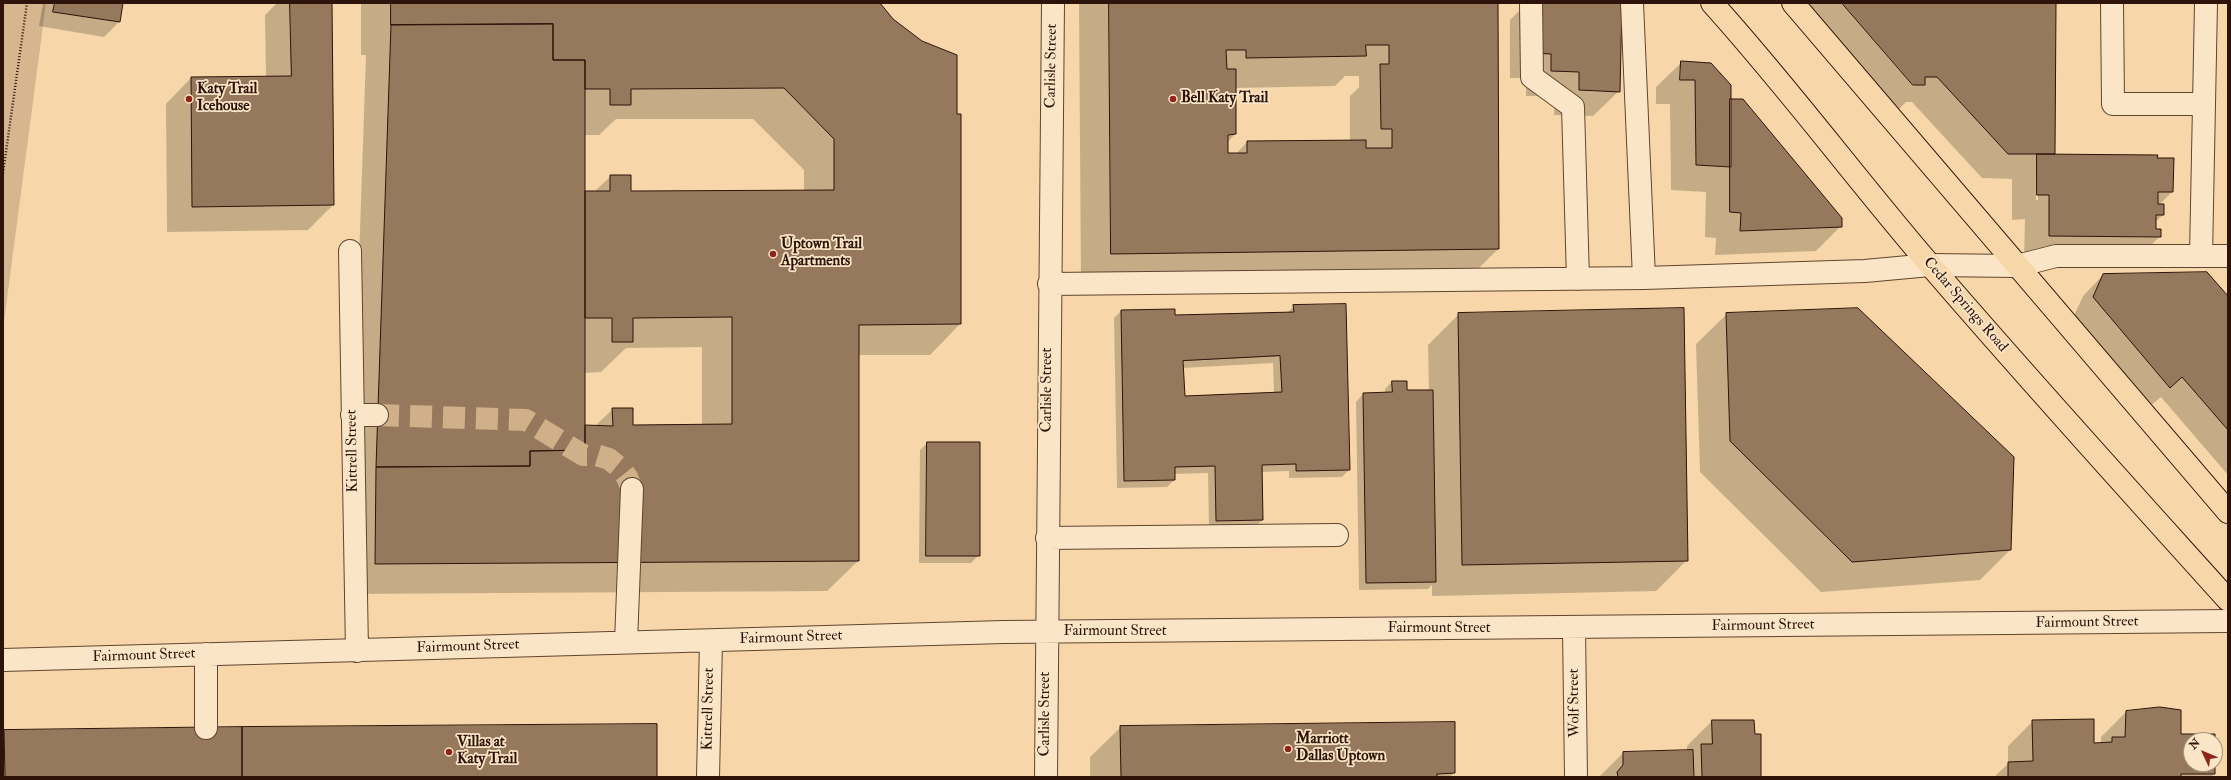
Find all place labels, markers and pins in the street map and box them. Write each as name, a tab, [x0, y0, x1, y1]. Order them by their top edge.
place label: Katy Trail Icehouse	[197, 81, 257, 116]
place label: Bell Katy Trail	[1181, 90, 1268, 108]
marker: Katy Trail Icehouse	[184, 94, 194, 104]
marker: Bell Katy Trail	[1168, 94, 1178, 104]
place label: Uptown Trail Apartments	[781, 236, 862, 271]
marker: Uptown Trail Apartments	[768, 249, 778, 259]
place label: Marriott Dallas Uptown	[1296, 731, 1385, 766]
place label: Villas at Katy Trail	[457, 734, 517, 769]
marker: Marriott Dallas Uptown	[1283, 744, 1293, 754]
marker: Villas at Katy Trail	[444, 747, 454, 757]

